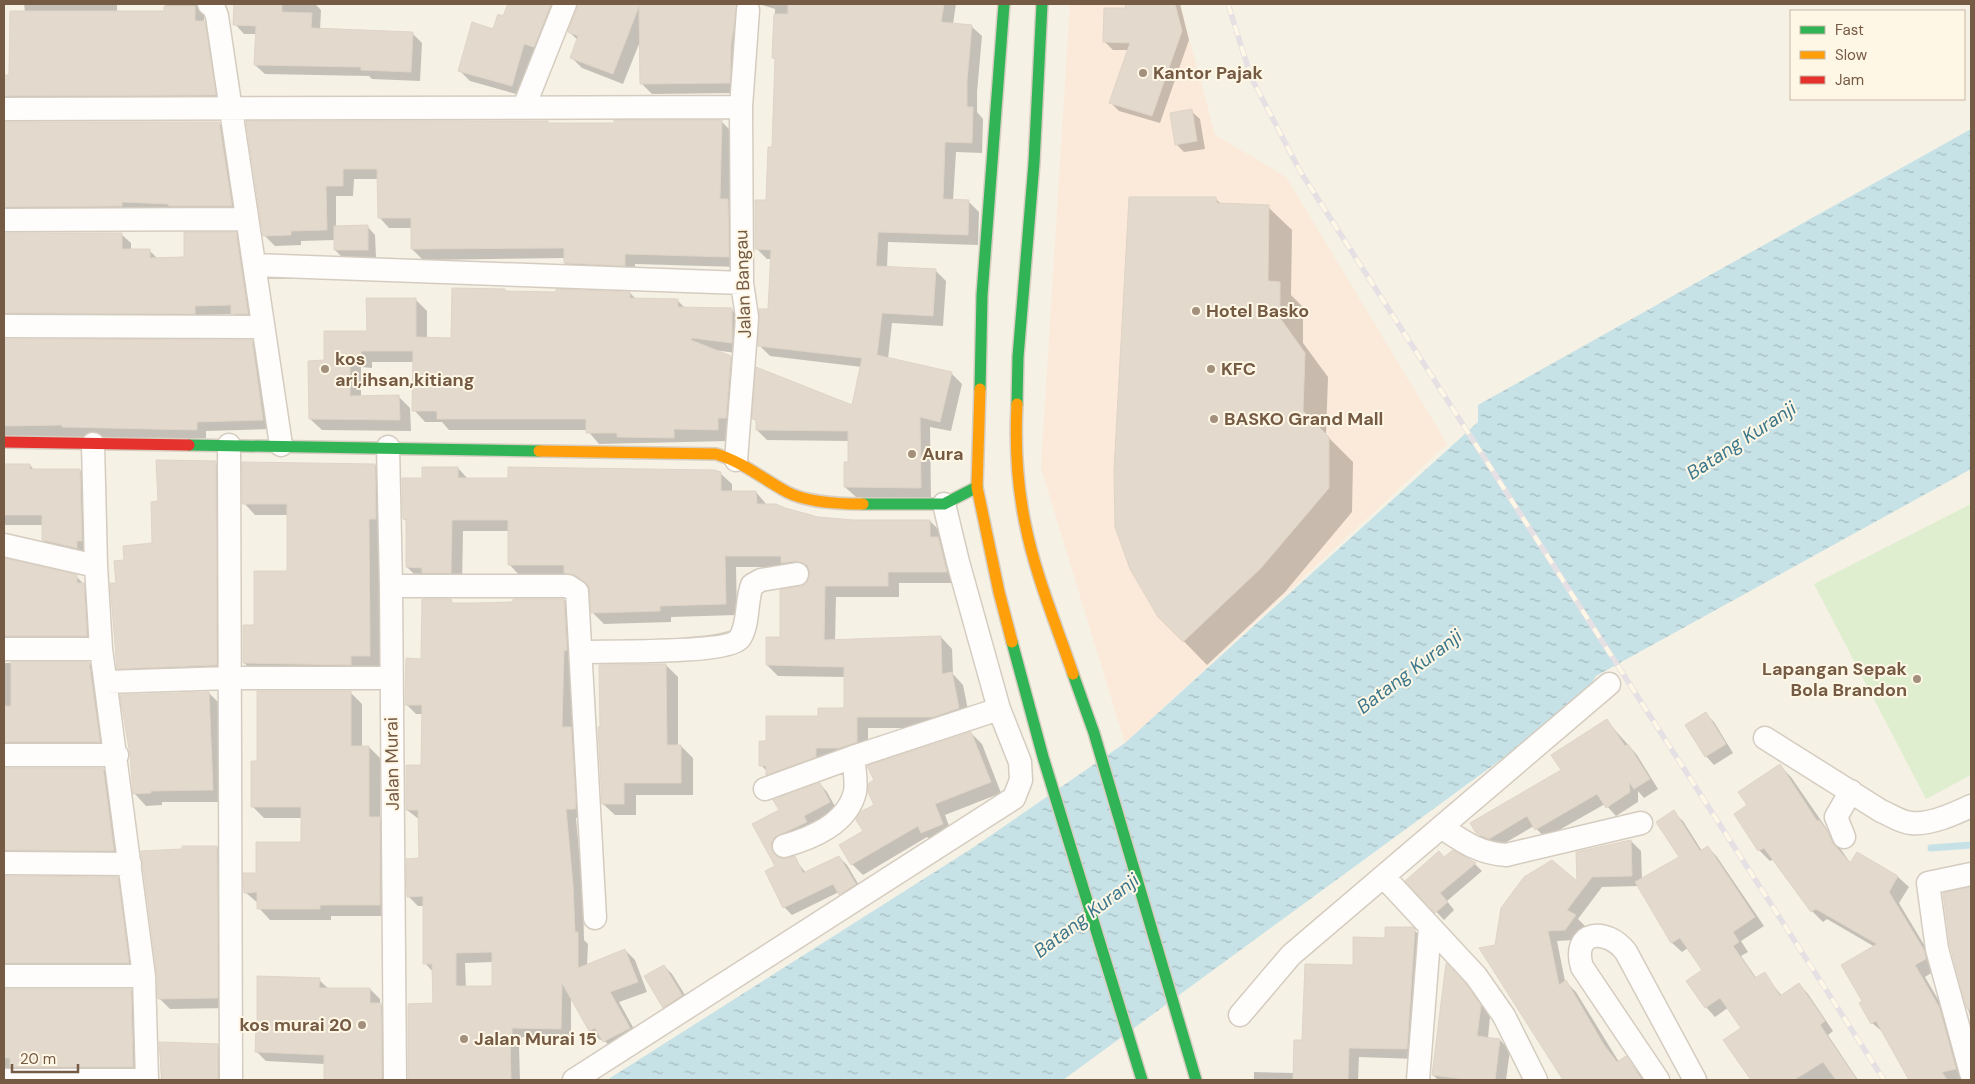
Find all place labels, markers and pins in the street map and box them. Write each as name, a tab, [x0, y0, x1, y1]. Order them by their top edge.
place label: Kantor Pajak	[1153, 61, 1263, 85]
marker: Kantor Pajak	[1137, 67, 1149, 79]
place label: Hotel Basko	[1206, 299, 1309, 323]
marker: Hotel Basko	[1190, 305, 1202, 317]
place label: kos ari,ihsan,kitiang	[335, 347, 474, 392]
place label: KFC	[1221, 357, 1256, 381]
marker: kos ari,ihsan,kitiang	[319, 363, 331, 375]
marker: KFC	[1205, 363, 1217, 375]
place label: BASKO Grand Mall	[1224, 407, 1383, 431]
marker: BASKO Grand Mall	[1208, 413, 1220, 425]
place label: Aura	[922, 442, 964, 466]
marker: Aura	[906, 448, 918, 460]
place label: Lapangan Sepak Bola Brandon	[1762, 657, 1908, 702]
marker: Lapangan Sepak Bola Brandon	[1911, 673, 1923, 685]
place label: kos murai 20	[239, 1013, 352, 1037]
marker: kos murai 20	[356, 1019, 368, 1031]
place label: Jalan Murai 15	[474, 1027, 597, 1051]
marker: Jalan Murai 15	[458, 1033, 470, 1045]

